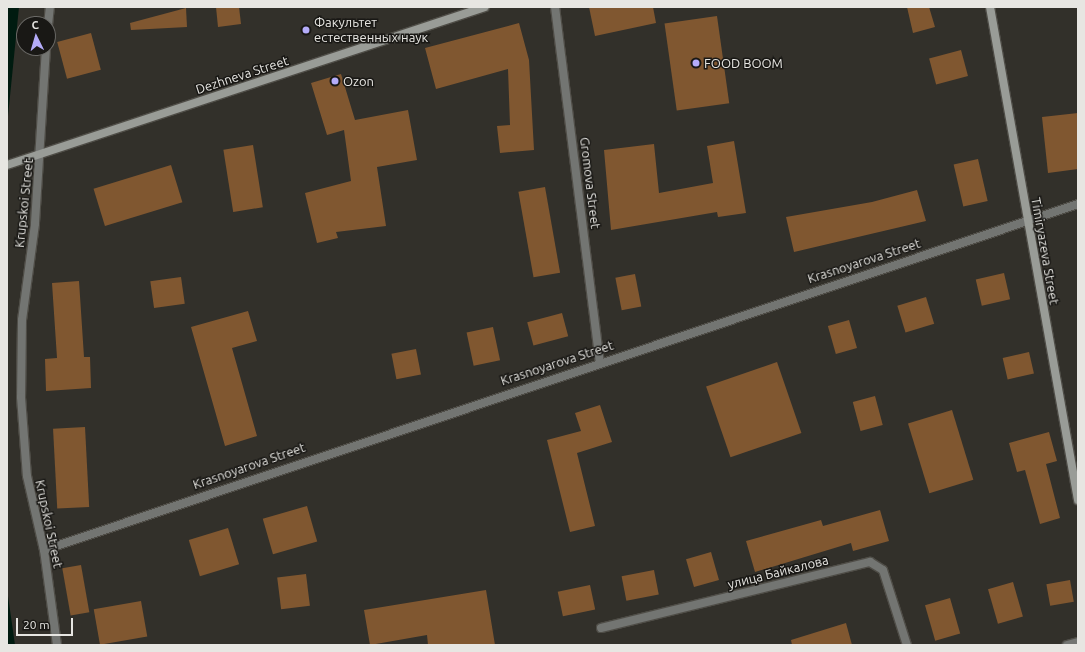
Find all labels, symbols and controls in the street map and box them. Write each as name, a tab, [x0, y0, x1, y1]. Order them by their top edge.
place label: Факультет естественных наук	[314, 15, 428, 46]
north arrow	[16, 16, 56, 56]
text: С	[31, 19, 39, 31]
marker: Факультет естественных наук	[301, 25, 311, 35]
street label: Dezhneva Street	[194, 53, 290, 97]
place label: FOOD BOOM	[704, 55, 783, 71]
marker: FOOD BOOM	[691, 58, 701, 68]
place label: Ozon	[343, 73, 374, 89]
marker: Ozon	[330, 76, 340, 86]
street label: Gromova Street	[577, 136, 603, 230]
street label: Krupskoi Street	[12, 158, 36, 248]
street label: Timiryazeva Street	[1028, 196, 1062, 306]
street label: Krasnoyarova Street	[806, 235, 922, 287]
street label: Krasnoyarova Street	[499, 337, 615, 389]
street label: Krasnoyarova Street	[191, 439, 307, 493]
street label: Krupskoi Street	[32, 478, 66, 570]
street label: улица Байкалова	[726, 552, 830, 592]
scale bar	[18, 610, 75, 636]
text: 20 m	[23, 618, 50, 631]

